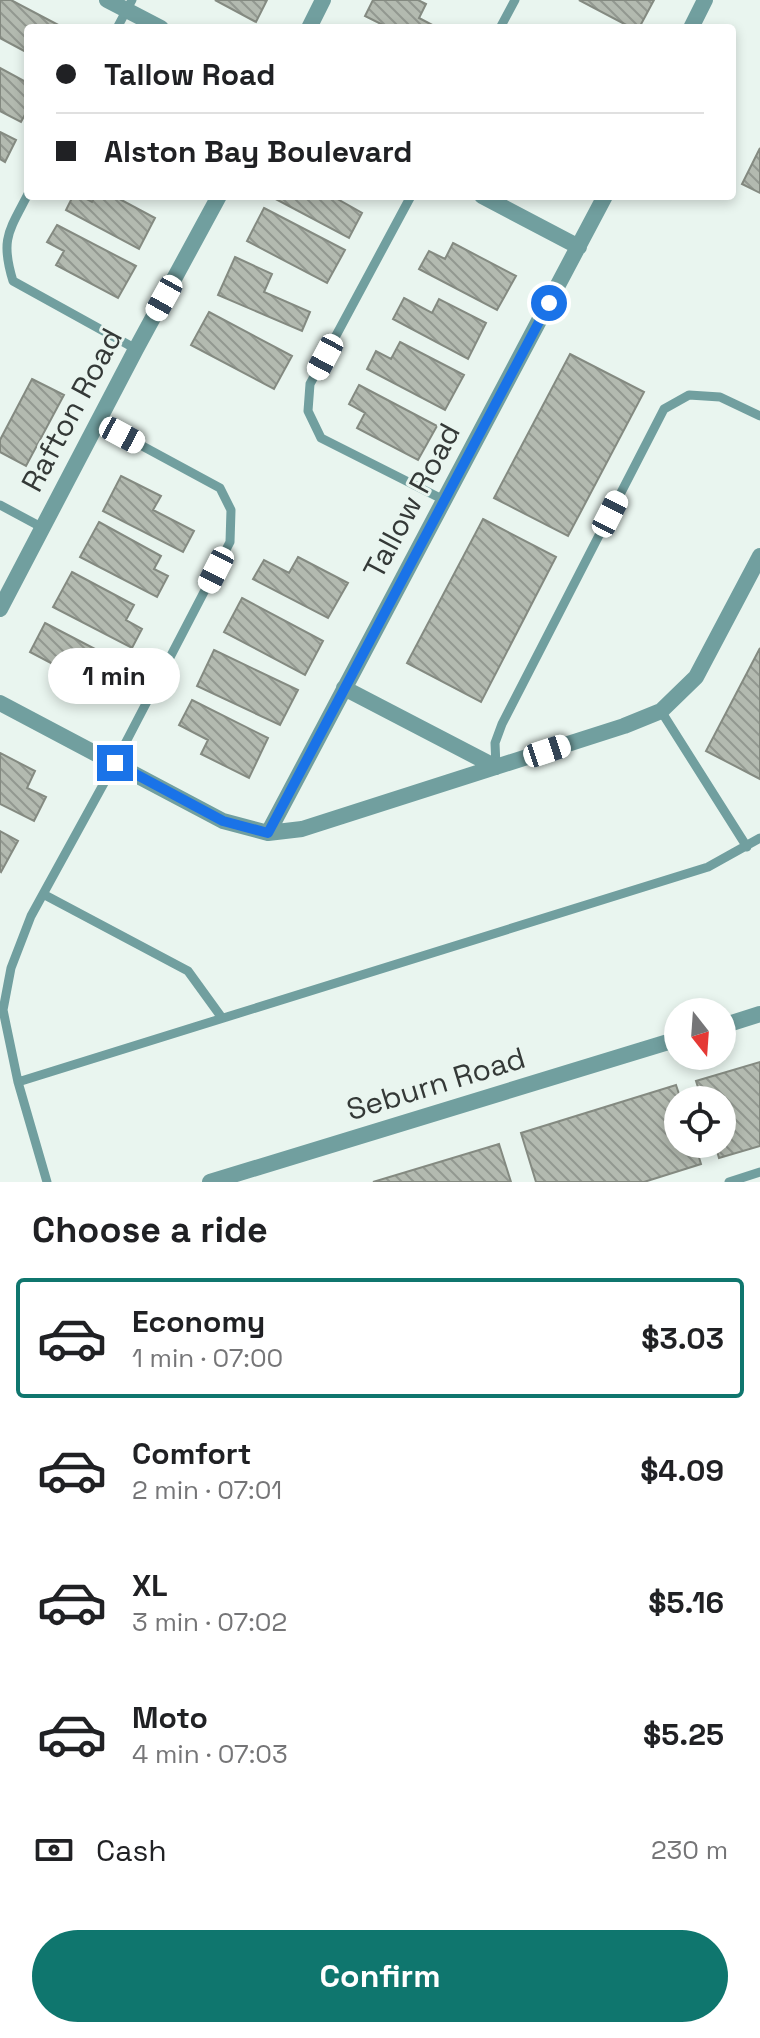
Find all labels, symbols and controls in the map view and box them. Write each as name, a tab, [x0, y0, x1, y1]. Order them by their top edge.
text: Tallow Road	[104, 55, 275, 94]
text: Alston Bay Boulevard	[104, 132, 413, 171]
car	[142, 271, 186, 325]
route start	[531, 285, 567, 321]
street label: Rafton Road	[12, 321, 131, 498]
car	[303, 330, 347, 384]
car	[95, 413, 149, 457]
street label: Tallow Road	[354, 416, 469, 585]
car	[588, 487, 632, 541]
car	[194, 543, 238, 597]
callout: 1 min	[49, 647, 181, 703]
text: 1 min	[82, 659, 146, 693]
car	[520, 732, 574, 770]
route end	[97, 745, 133, 781]
north arrow	[664, 998, 736, 1070]
map controls	[664, 998, 736, 1158]
street label: Seburn Road	[342, 1038, 530, 1129]
button: locate	[664, 1086, 736, 1158]
text: Choose a ride	[32, 1207, 268, 1253]
icon: car	[36, 1302, 108, 1374]
text: Economy	[132, 1302, 265, 1341]
text: $3.03	[641, 1319, 724, 1358]
text: 1 min · 07:00	[132, 1341, 283, 1375]
icon: car	[36, 1434, 108, 1506]
text: Comfort	[132, 1434, 251, 1473]
text: $4.09	[640, 1451, 724, 1490]
text: 2 min · 07:01	[132, 1473, 282, 1507]
icon: car	[36, 1566, 108, 1638]
text: XL	[132, 1566, 168, 1605]
text: $5.16	[648, 1583, 724, 1622]
text: 3 min · 07:02	[132, 1605, 287, 1639]
icon: car	[36, 1698, 108, 1770]
text: Moto	[132, 1698, 208, 1737]
text: $5.25	[643, 1715, 724, 1754]
text: 4 min · 07:03	[132, 1737, 288, 1771]
icon: cash	[32, 1828, 76, 1872]
text: Cash	[96, 1831, 167, 1870]
text: 230 m	[651, 1833, 728, 1867]
button: Confirm	[32, 1930, 728, 2022]

